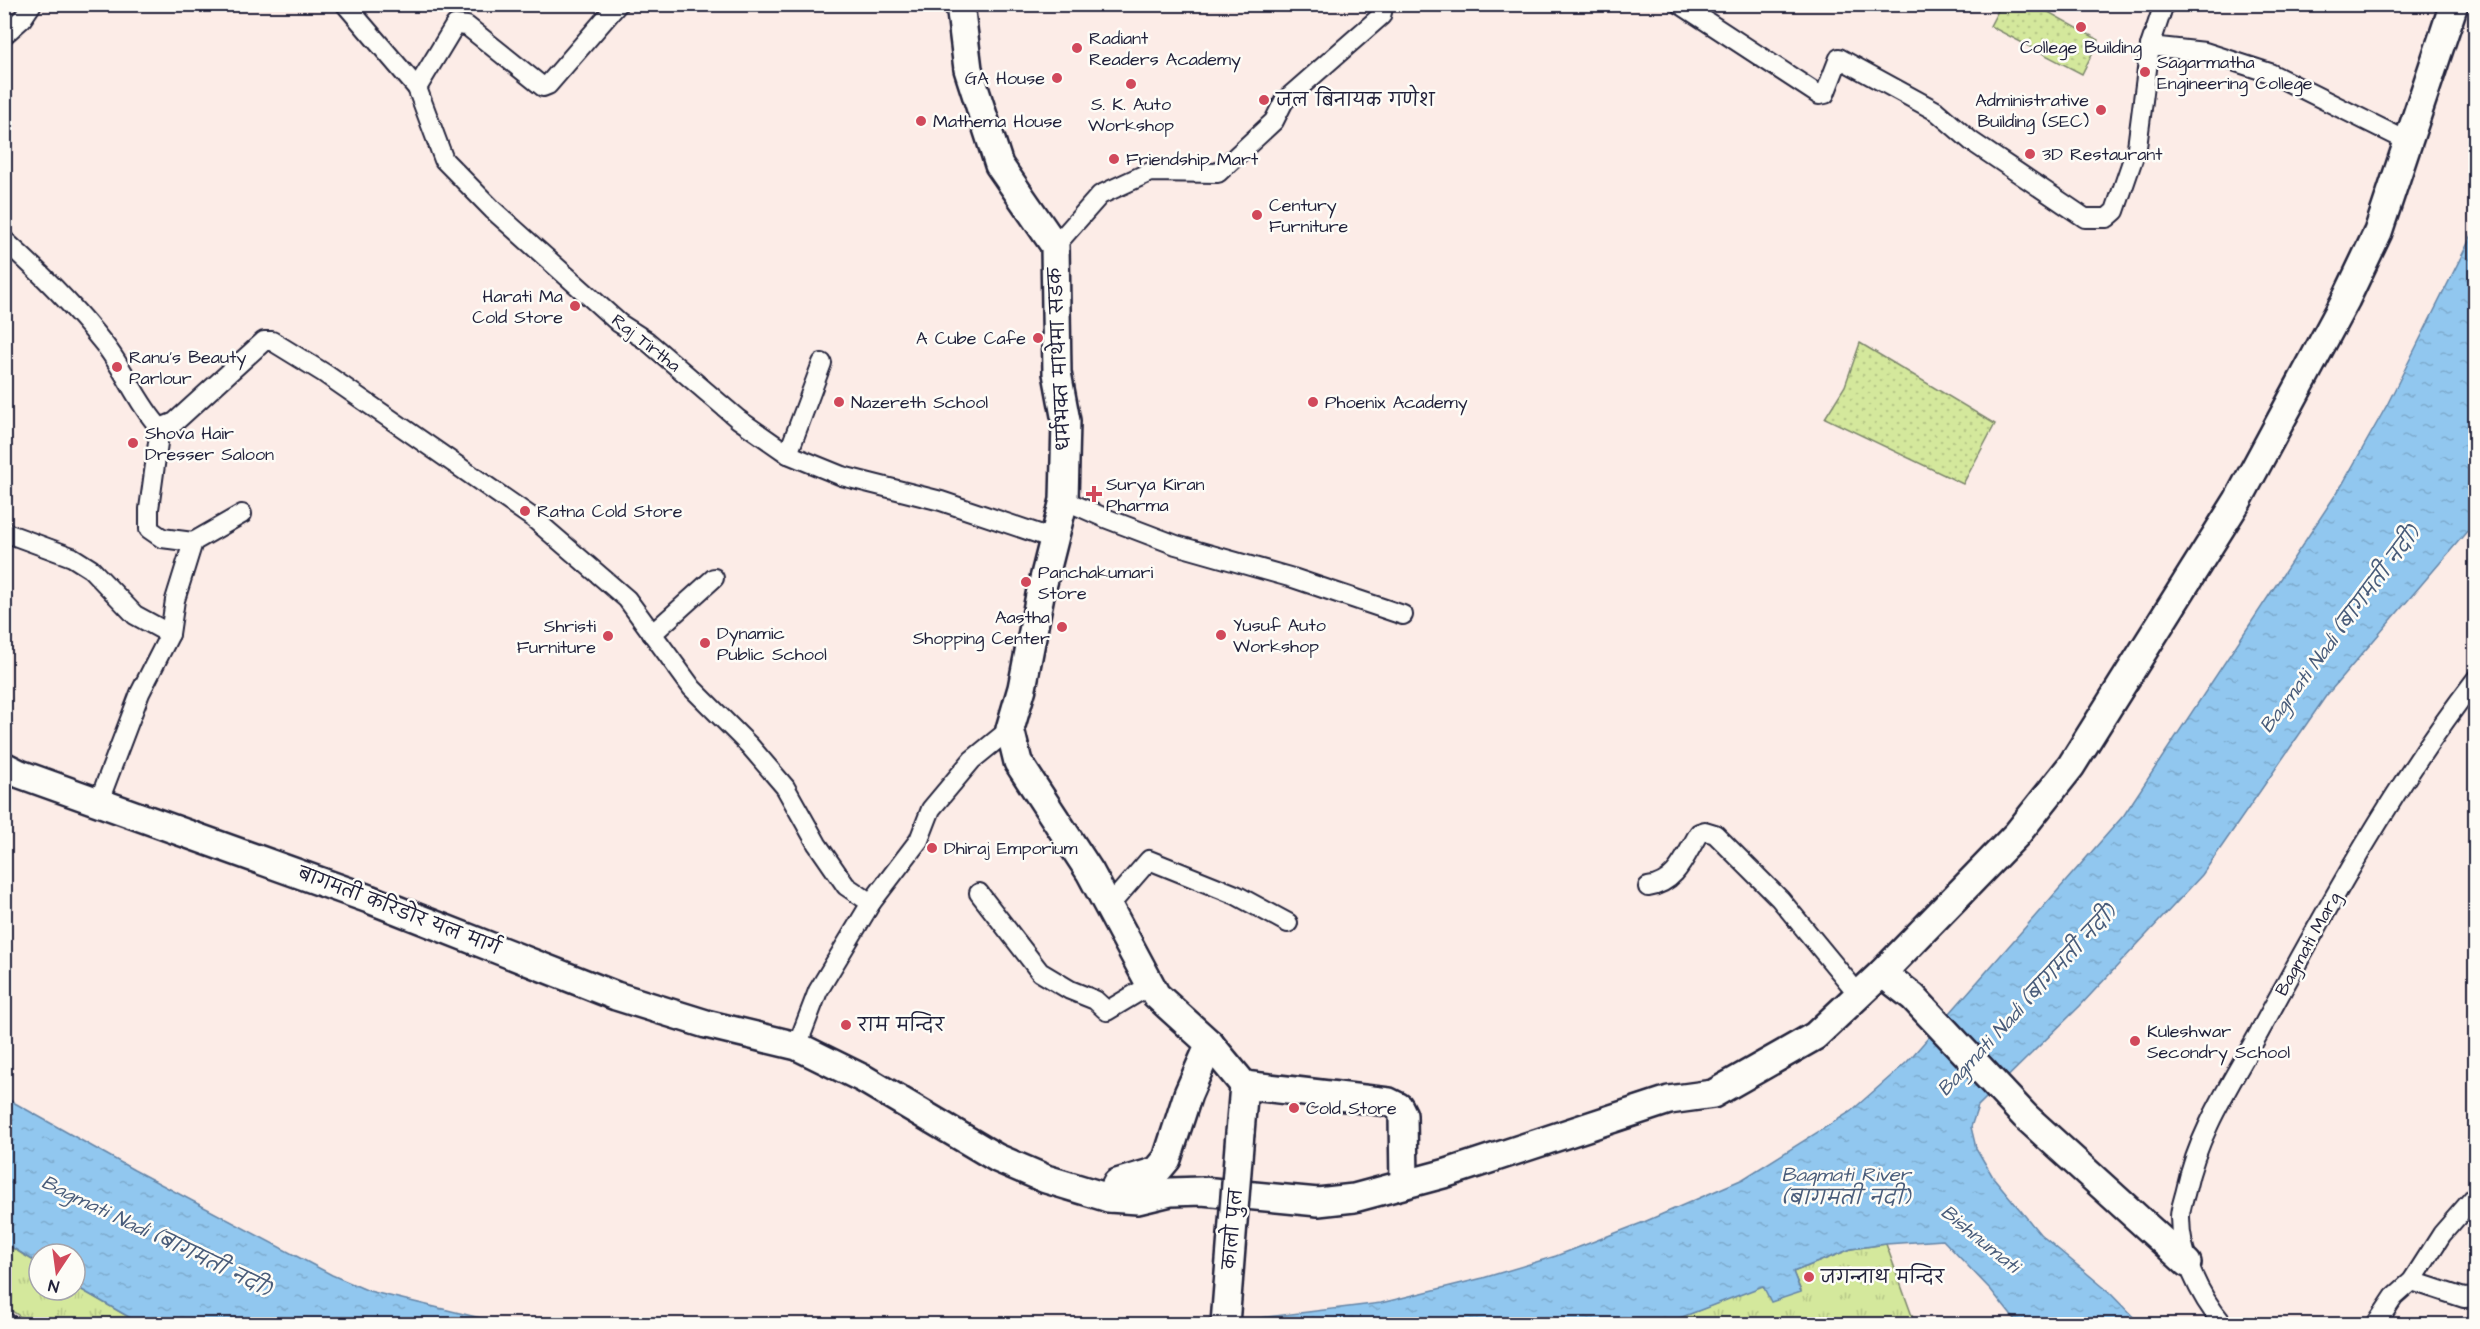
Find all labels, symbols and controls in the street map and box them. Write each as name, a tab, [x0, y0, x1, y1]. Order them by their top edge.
marker: College Building	[2074, 20, 2088, 34]
place label: Radiant Readers Academy	[1089, 26, 1241, 73]
place label: College Building	[2020, 35, 2142, 61]
marker: Radiant Readers Academy	[1070, 41, 1084, 55]
place label: Sagarmatha Engineering College	[2157, 50, 2313, 97]
marker: Sagarmatha Engineering College	[2138, 65, 2152, 79]
place label: GA House	[965, 66, 1045, 91]
marker: GA House	[1050, 71, 1064, 85]
marker: S. K. Auto Workshop	[1124, 77, 1138, 91]
place label: जल बिनायक गणेश	[1275, 84, 1436, 113]
place label: Administrative Building (SEC)	[1975, 88, 2089, 135]
place label: S. K. Auto Workshop	[1088, 92, 1174, 138]
marker: जल बिनायक गणेश	[1257, 93, 1271, 107]
marker: Administrative Building (SEC)	[2094, 103, 2108, 117]
place label: Mathema House	[933, 109, 1063, 134]
marker: Mathema House	[914, 114, 928, 128]
place label: 3D Restaurant	[2042, 142, 2163, 167]
place label: Friendship Mart	[1126, 147, 1259, 172]
marker: 3D Restaurant	[2023, 147, 2037, 161]
marker: Friendship Mart	[1107, 152, 1121, 166]
place label: Century Furniture	[1269, 193, 1349, 239]
marker: Century Furniture	[1250, 208, 1264, 222]
street label: धर्मभक्त माथेमा सडक	[1039, 265, 1077, 451]
place label: Harati Ma Cold Store	[472, 284, 563, 330]
marker: Harati Ma Cold Store	[568, 299, 582, 313]
street label: Raj Tirtha	[606, 308, 686, 378]
place label: A Cube Cafe	[916, 326, 1026, 351]
marker: A Cube Cafe	[1031, 331, 1045, 345]
place label: Ranu's Beauty Parlour	[129, 345, 246, 391]
marker: Ranu's Beauty Parlour	[110, 360, 124, 374]
place label: Nazereth School	[851, 390, 988, 415]
place label: Phoenix Academy	[1325, 390, 1468, 416]
marker: Nazereth School	[832, 395, 846, 409]
marker: Phoenix Academy	[1306, 395, 1320, 409]
place label: Shova Hair Dresser Saloon	[145, 421, 274, 467]
marker: Shova Hair Dresser Saloon	[126, 436, 140, 450]
place label: Surya Kiran Pharma	[1106, 472, 1205, 518]
marker: Surya Kiran Pharma	[1087, 487, 1101, 501]
place label: Ratna Cold Store	[537, 499, 683, 524]
marker: Ratna Cold Store	[518, 504, 532, 518]
water label: Bagmati Nadi (बागमती नदी)	[2252, 518, 2429, 739]
place label: Panchakumari Store	[1038, 560, 1153, 606]
marker: Panchakumari Store	[1019, 575, 1033, 589]
place label: Aastha Shopping Center	[913, 605, 1050, 652]
place label: Yusuf Auto Workshop	[1233, 613, 1326, 659]
place label: Shristi Furniture	[517, 614, 596, 660]
marker: Aastha Shopping Center	[1055, 620, 1069, 634]
place label: Dynamic Public School	[717, 621, 827, 667]
marker: Yusuf Auto Workshop	[1214, 628, 1228, 642]
marker: Shristi Furniture	[601, 629, 615, 643]
marker: Dynamic Public School	[698, 636, 712, 650]
place label: Dhiraj Emporium	[944, 836, 1077, 861]
marker: Dhiraj Emporium	[925, 841, 939, 855]
street label: बागमती करिडोर यल मार्ग	[293, 859, 506, 962]
street label: Bagmati Marg	[2269, 888, 2348, 1001]
water label: Bagmati Nadi (बागमती नदी)	[1930, 897, 2125, 1103]
place label: राम मन्दिर	[857, 1011, 945, 1038]
marker: राम मन्दिर	[839, 1018, 853, 1032]
place label: Kuleshwar Secondry School	[2147, 1019, 2290, 1066]
marker: Kuleshwar Secondry School	[2128, 1034, 2142, 1048]
place label: Cold Store	[1306, 1096, 1397, 1121]
marker: Cold Store	[1287, 1101, 1301, 1115]
water label: Bagmati River (बागमती नदी)	[1781, 1161, 1913, 1212]
water label: Bagmati Nadi (बागमती नदी)	[38, 1170, 274, 1302]
street label: कालो पुल	[1215, 1186, 1250, 1271]
water label: Bishnumati	[1935, 1198, 2028, 1281]
north arrow	[27, 1242, 87, 1302]
place label: जगन्नाथ मन्दिर	[1820, 1263, 1945, 1290]
marker: जगन्नाथ मन्दिर	[1802, 1270, 1816, 1284]

